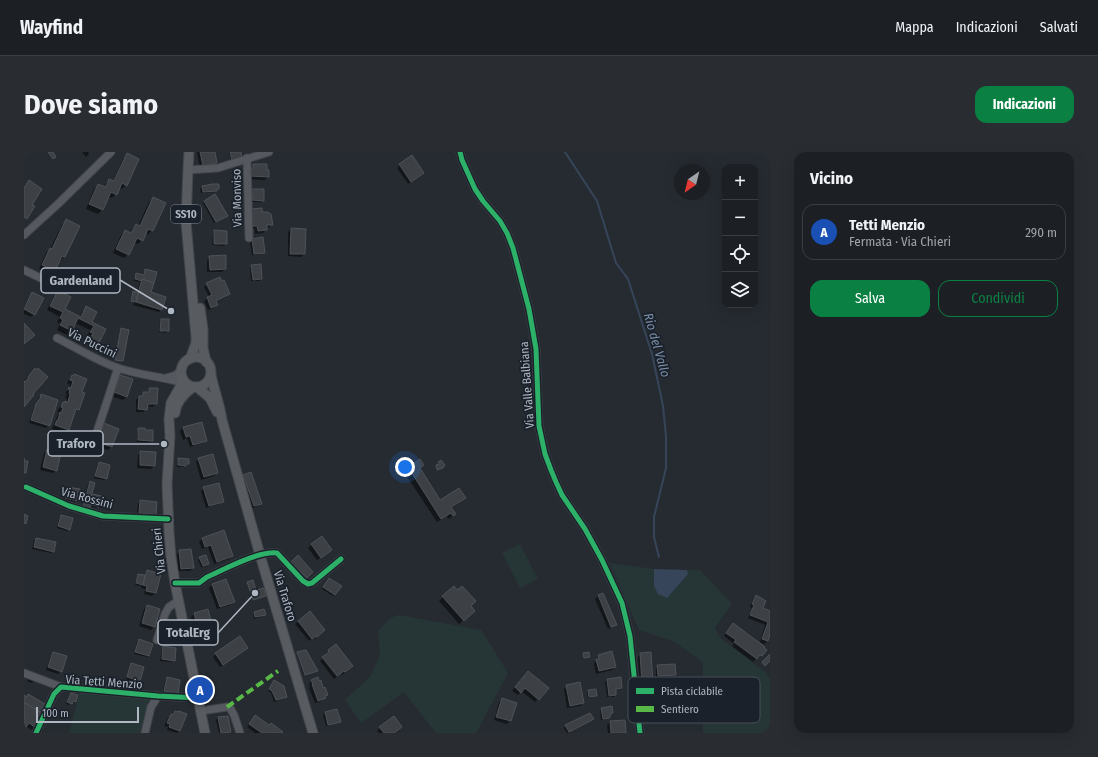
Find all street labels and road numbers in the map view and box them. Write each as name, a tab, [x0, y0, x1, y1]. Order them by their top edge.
street label: Via Monviso	[229, 169, 245, 227]
road number: SS10	[171, 205, 201, 223]
street label: Via Puccini	[65, 325, 119, 361]
street label: Via Valle Balbiana	[517, 341, 537, 429]
street label: Via Rossini	[60, 484, 114, 512]
street label: Via Chieri	[150, 527, 168, 575]
street label: Via Traforo	[271, 569, 299, 623]
street label: Via Tetti Menzio	[65, 672, 143, 692]

